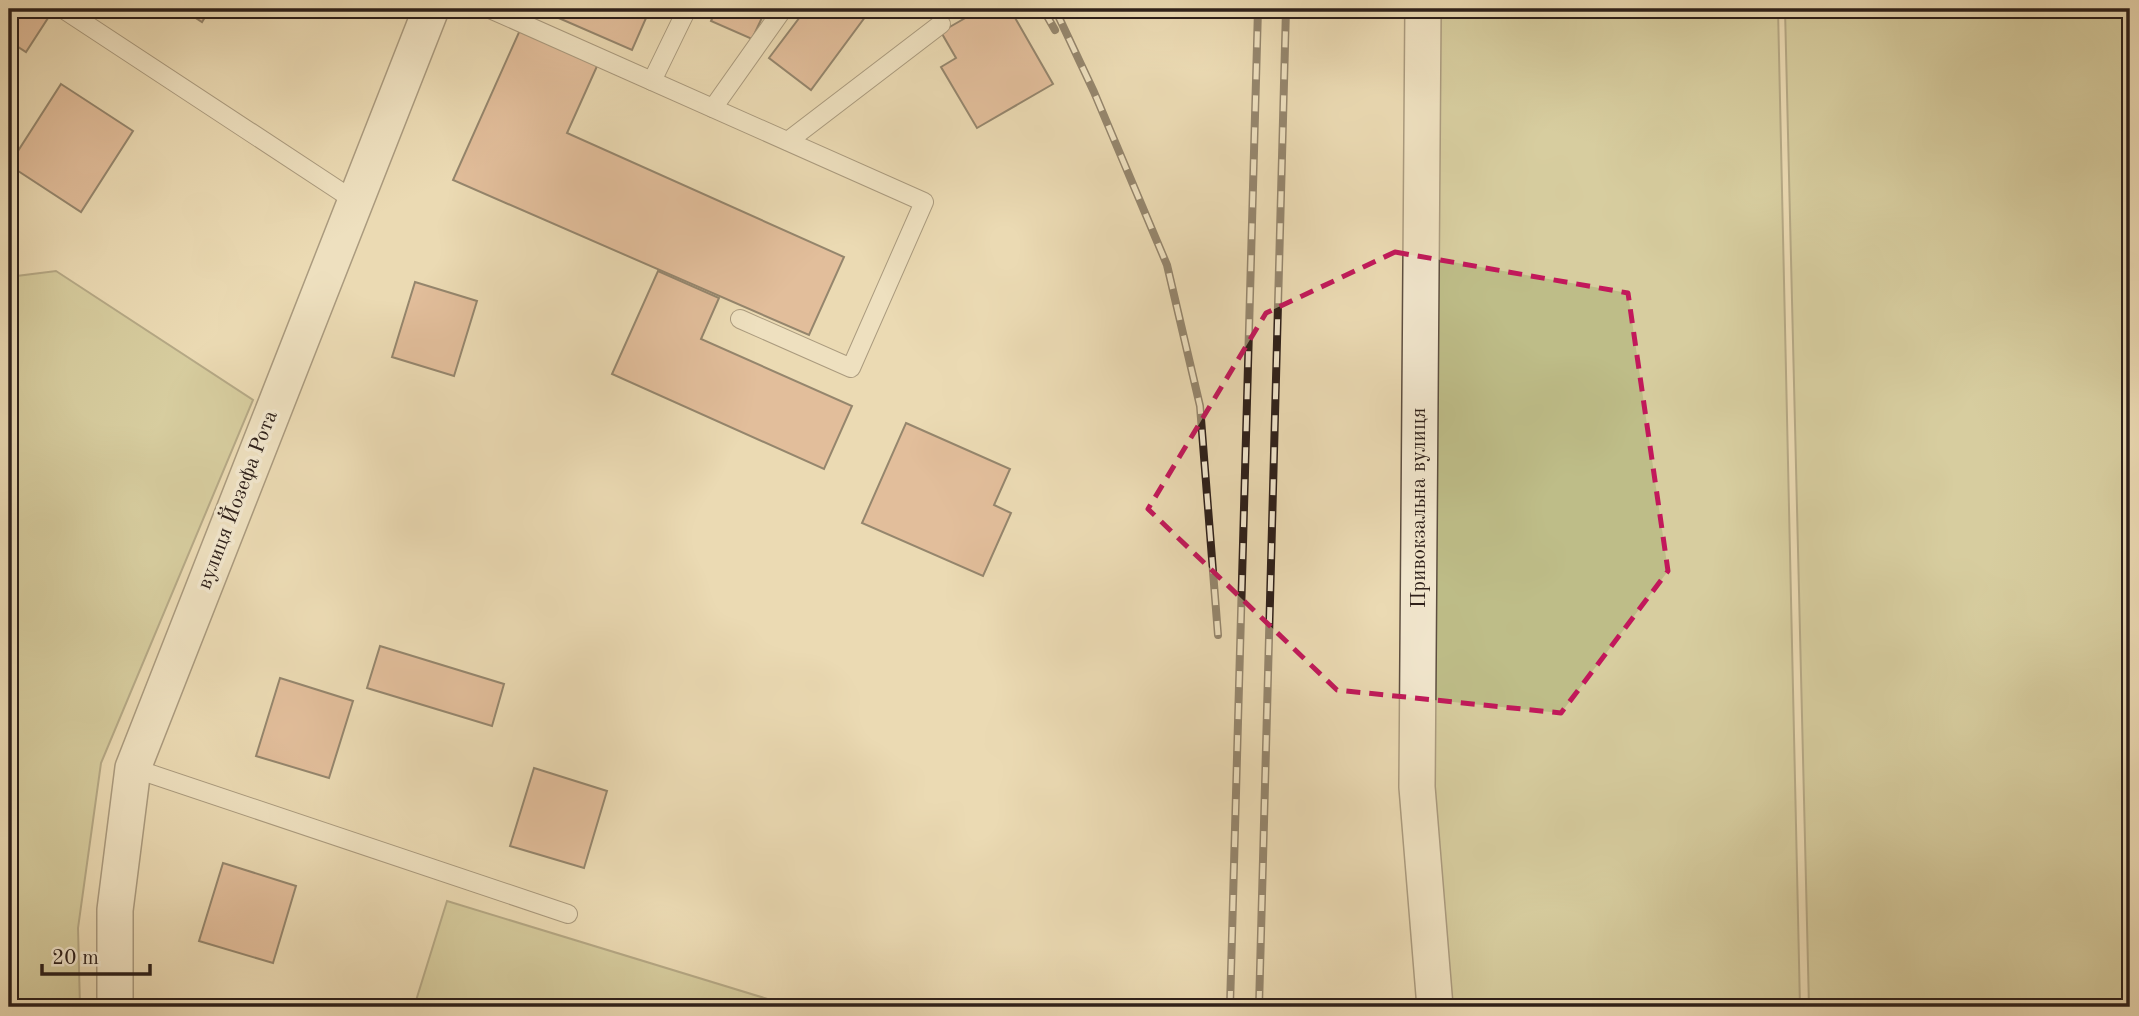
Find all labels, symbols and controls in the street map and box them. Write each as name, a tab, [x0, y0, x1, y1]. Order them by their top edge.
street label: вулиця Йозефа Рота	[190, 406, 282, 592]
street label: Привокзальна вулиця	[1409, 408, 1430, 608]
scale bar	[42, 932, 150, 976]
text: 20 m	[52, 948, 99, 969]

